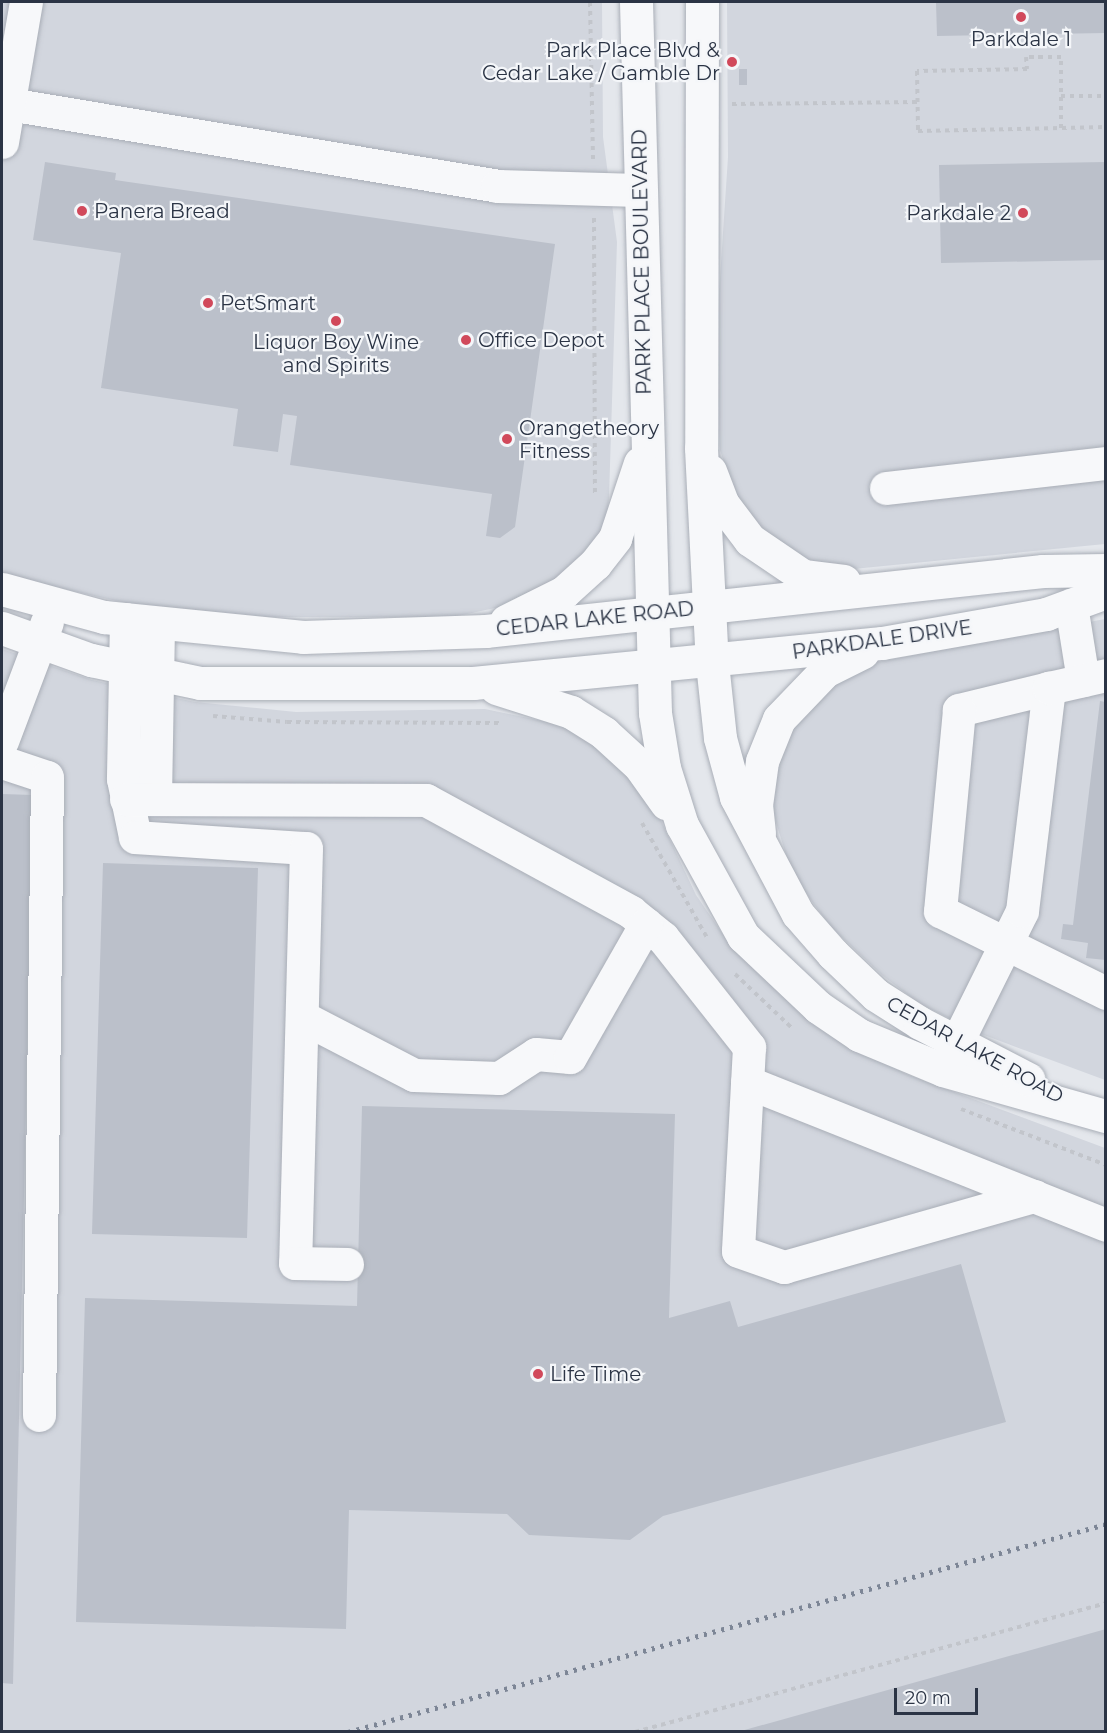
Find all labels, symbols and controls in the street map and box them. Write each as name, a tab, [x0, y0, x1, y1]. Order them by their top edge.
marker: Parkdale 1	[1014, 10, 1028, 24]
place label: Parkdale 1	[971, 27, 1071, 51]
place label: Park Place Blvd & Cedar Lake / Gamble Dr	[482, 39, 720, 86]
marker: Park Place Blvd & Cedar Lake / Gamble Dr	[725, 55, 739, 69]
street label: PARK PLACE BOULEVARD	[628, 129, 656, 395]
place label: Panera Bread	[94, 199, 230, 223]
place label: Parkdale 2	[906, 201, 1011, 225]
marker: Panera Bread	[75, 204, 89, 218]
marker: Parkdale 2	[1016, 206, 1030, 220]
place label: PetSmart	[220, 291, 316, 315]
marker: PetSmart	[201, 296, 215, 310]
marker: Liquor Boy Wine and Spirits	[329, 314, 343, 328]
place label: Office Depot	[478, 328, 605, 352]
place label: Liquor Boy Wine and Spirits	[253, 330, 419, 377]
marker: Office Depot	[459, 333, 473, 347]
place label: Orangetheory Fitness	[519, 416, 659, 463]
marker: Orangetheory Fitness	[500, 432, 514, 446]
street label: CEDAR LAKE ROAD	[495, 597, 695, 641]
street label: PARKDALE DRIVE	[791, 616, 973, 664]
street label: CEDAR LAKE ROAD	[882, 991, 1068, 1109]
place label: Life Time	[550, 1362, 641, 1386]
marker: Life Time	[531, 1367, 545, 1381]
scale bar	[897, 1676, 981, 1714]
text: 20 m	[905, 1687, 951, 1709]

